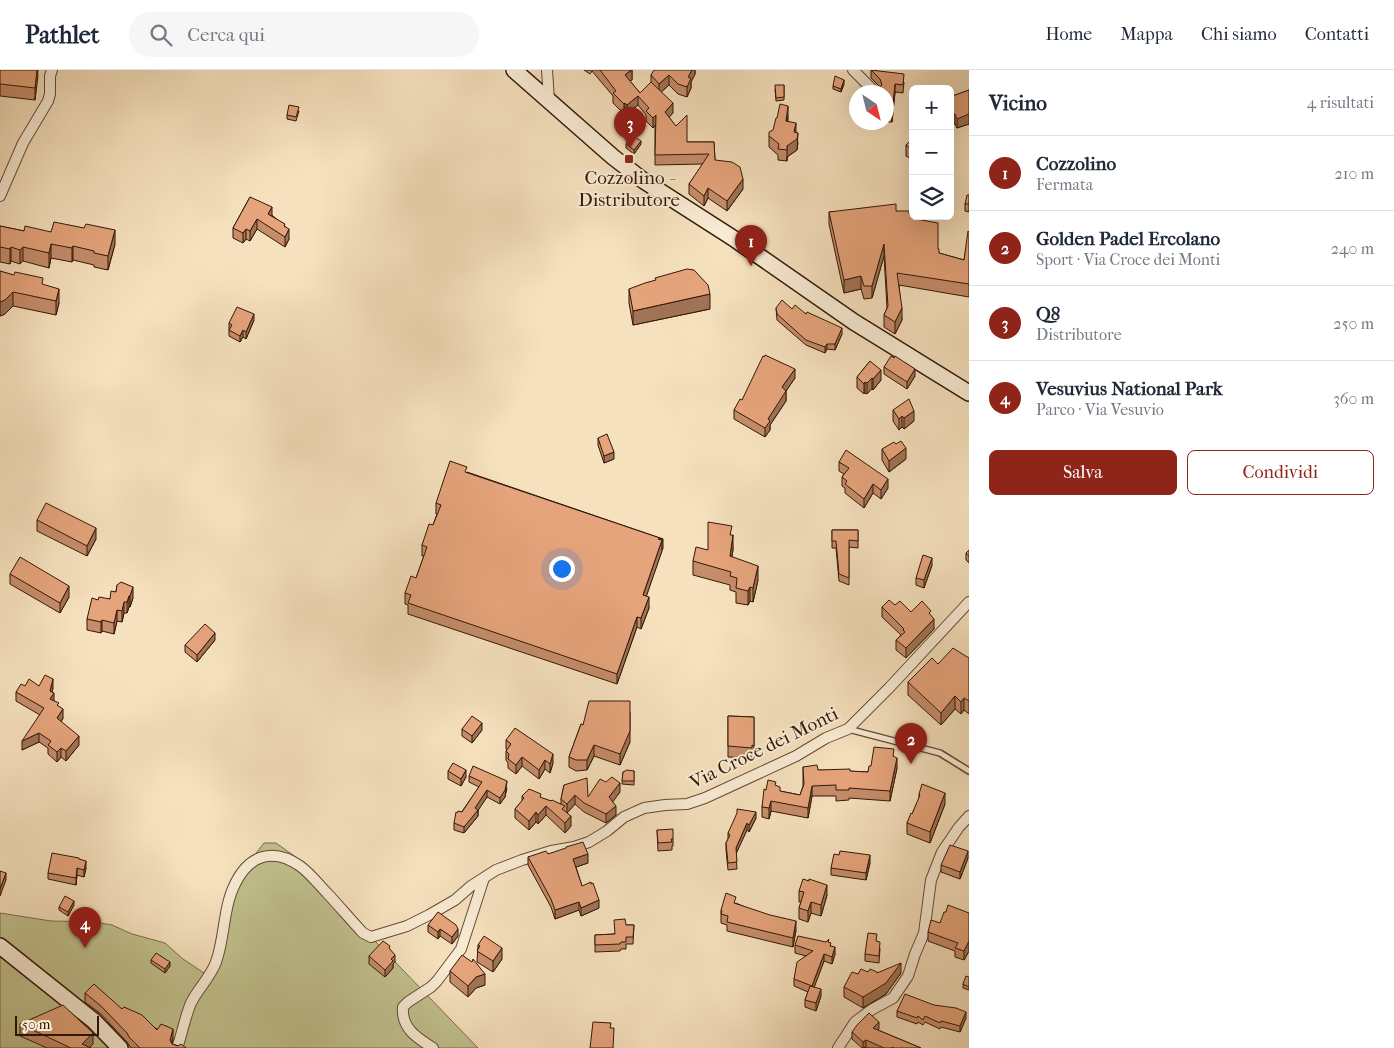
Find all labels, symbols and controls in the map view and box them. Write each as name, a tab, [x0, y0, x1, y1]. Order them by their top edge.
search box	[129, 12, 479, 57]
text: Pathlet	[25, 21, 99, 49]
icon: search	[147, 21, 175, 49]
text: Cerca qui	[187, 24, 265, 46]
text: Home	[1045, 24, 1092, 45]
text: Mappa	[1120, 24, 1173, 45]
text: Chi siamo	[1201, 24, 1277, 45]
text: Contatti	[1305, 24, 1369, 45]
north arrow	[849, 85, 894, 130]
map controls	[909, 85, 954, 220]
button: +	[909, 85, 954, 130]
text: Vicino	[989, 91, 1047, 115]
text: 4 risultati	[1307, 93, 1374, 112]
pin: 3	[614, 107, 646, 148]
button: −	[909, 130, 954, 175]
marker: Cozzolino - Distributore	[623, 153, 635, 165]
text: Cozzolino	[1036, 153, 1116, 175]
text: 1	[1002, 164, 1008, 183]
text: 210 m	[1335, 164, 1374, 183]
place label: Cozzolino - Distributore	[578, 167, 680, 211]
button: layers	[909, 175, 954, 220]
text: Fermata	[1036, 175, 1093, 194]
pin: 1	[735, 225, 767, 266]
text: Golden Padel Ercolano	[1036, 228, 1220, 250]
text: 2	[1001, 239, 1009, 258]
text: 240 m	[1331, 239, 1374, 258]
text: Sport · Via Croce dei Monti	[1036, 250, 1220, 269]
text: Q8	[1036, 303, 1060, 325]
text: 3	[1002, 314, 1008, 333]
text: 250 m	[1333, 314, 1374, 333]
text: Distributore	[1036, 325, 1122, 344]
text: Vesuvius National Park	[1036, 378, 1223, 400]
text: 4	[1000, 389, 1010, 408]
text: 360 m	[1333, 389, 1374, 408]
text: Parco · Via Vesuvio	[1036, 400, 1164, 419]
button: Salva	[989, 450, 1177, 495]
button: Condividi	[1187, 450, 1374, 495]
your location	[549, 556, 575, 582]
street label: Via Croce dei Monti	[685, 702, 842, 794]
pin: 2	[895, 723, 927, 764]
pin: 4	[69, 907, 101, 948]
scale bar	[15, 1013, 99, 1036]
text: 50 m	[22, 1016, 50, 1033]

